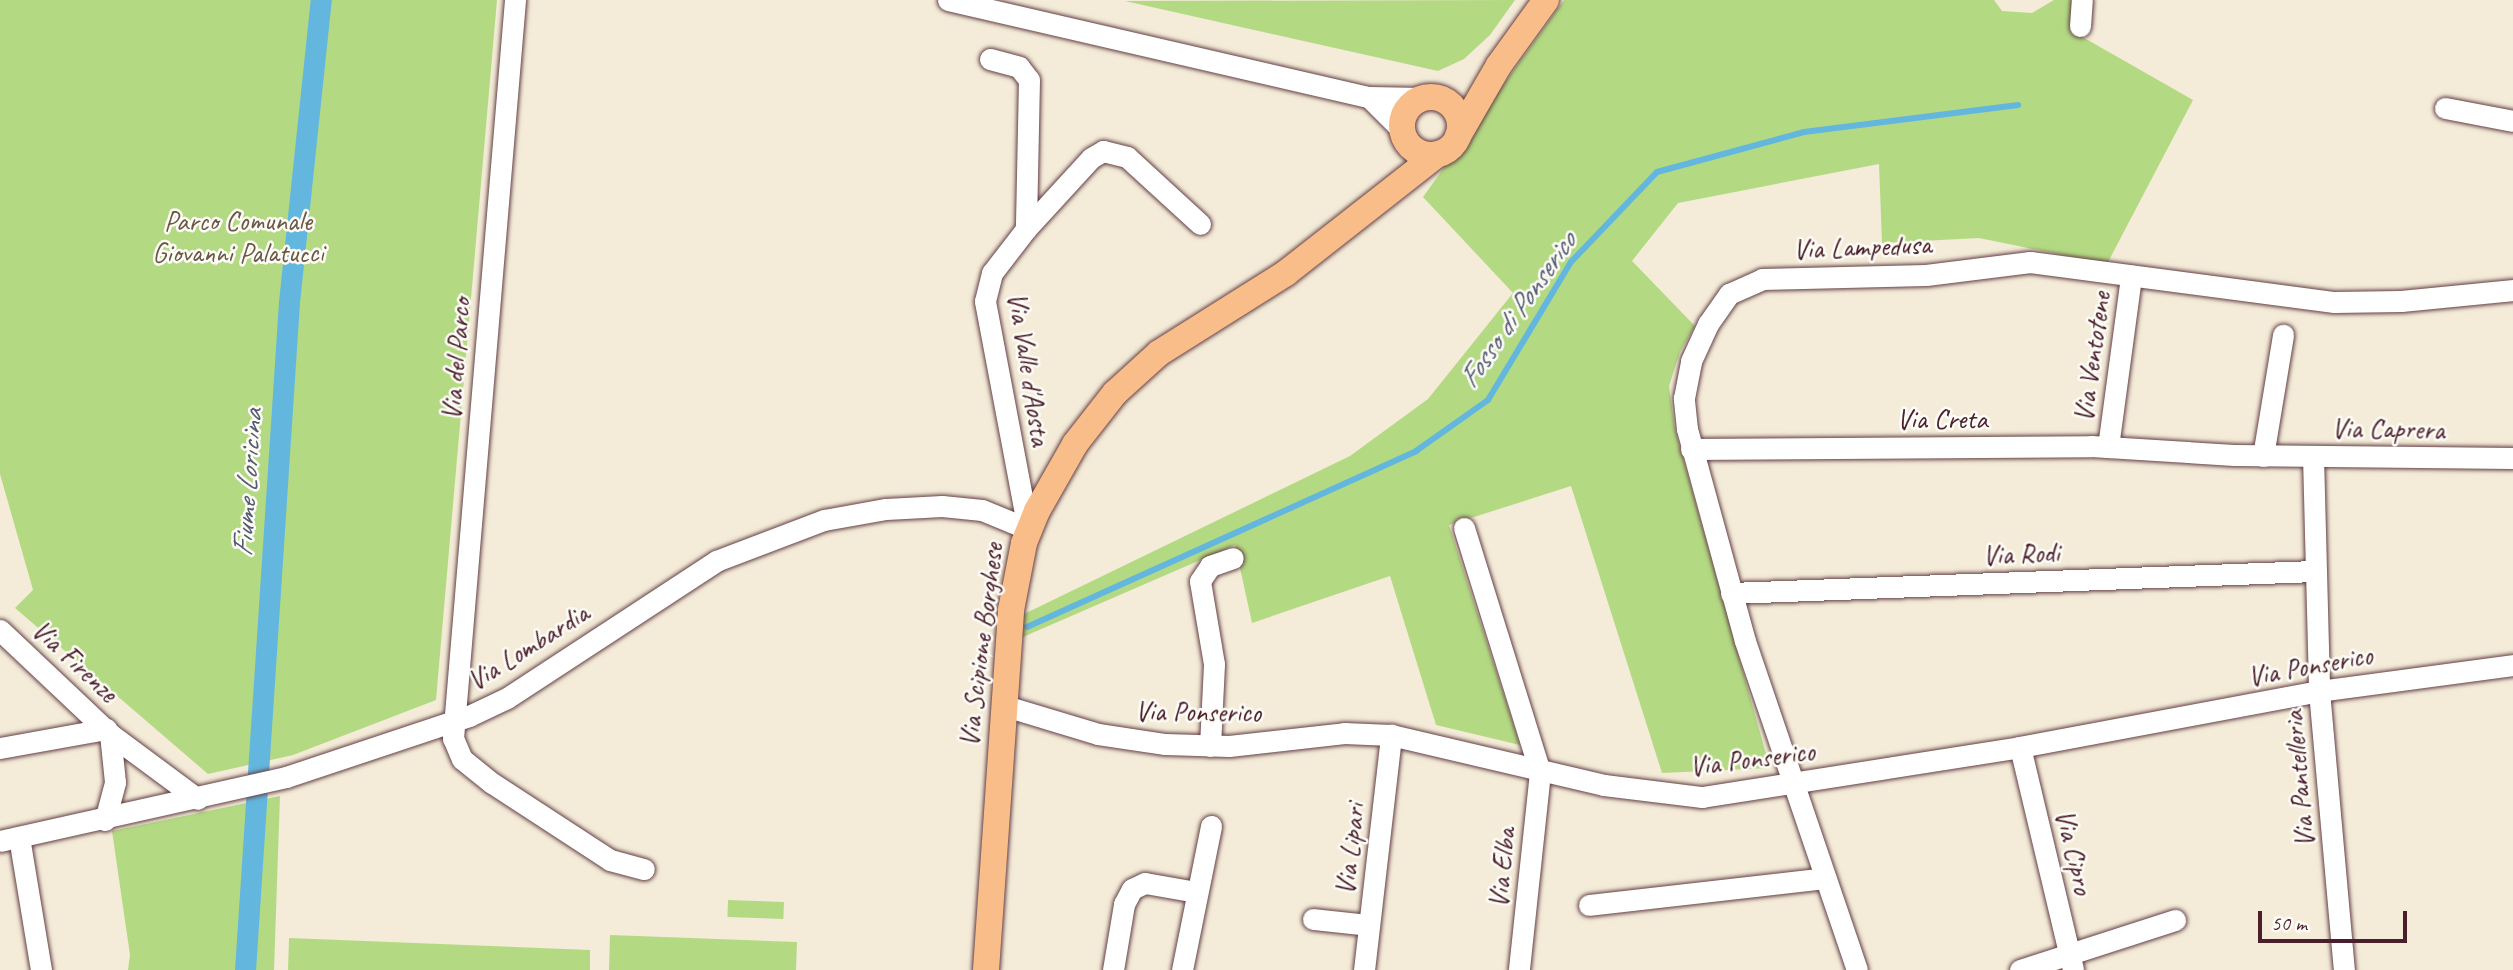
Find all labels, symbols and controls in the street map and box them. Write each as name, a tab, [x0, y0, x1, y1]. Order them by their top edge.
park label: Parco Comunale Giovanni Palatucci	[152, 204, 324, 270]
water label: Fosso di Ponserico	[1450, 225, 1584, 395]
street label: Via Lampedusa	[1792, 228, 1932, 266]
street label: Via Valle d'Aosta	[1000, 290, 1058, 448]
street label: Via Ventotene	[2066, 290, 2118, 424]
street label: Via del Parco	[434, 297, 478, 421]
street label: Via Creta	[1897, 402, 1987, 436]
water label: Fiume Loricina	[224, 408, 270, 558]
street label: Via Caprera	[2331, 411, 2445, 447]
street label: Via Rodi	[1982, 536, 2060, 572]
street label: Via Scipione Borghese	[952, 542, 1010, 748]
street label: Via Lombardia	[461, 597, 595, 697]
street label: Via Firenze	[25, 613, 125, 709]
street label: Via Ponserico	[2245, 639, 2375, 693]
street label: Via Ponserico	[1135, 694, 1261, 730]
street label: Via Pantelleria	[2276, 709, 2322, 849]
street label: Via Ponserico	[1688, 735, 1816, 783]
street label: Via Lipari	[1328, 802, 1372, 896]
street label: Via Cipro	[2048, 806, 2100, 898]
street label: Via Elba	[1481, 826, 1523, 910]
scale bar	[2261, 897, 2410, 941]
text: 50 m	[2271, 910, 2307, 936]

